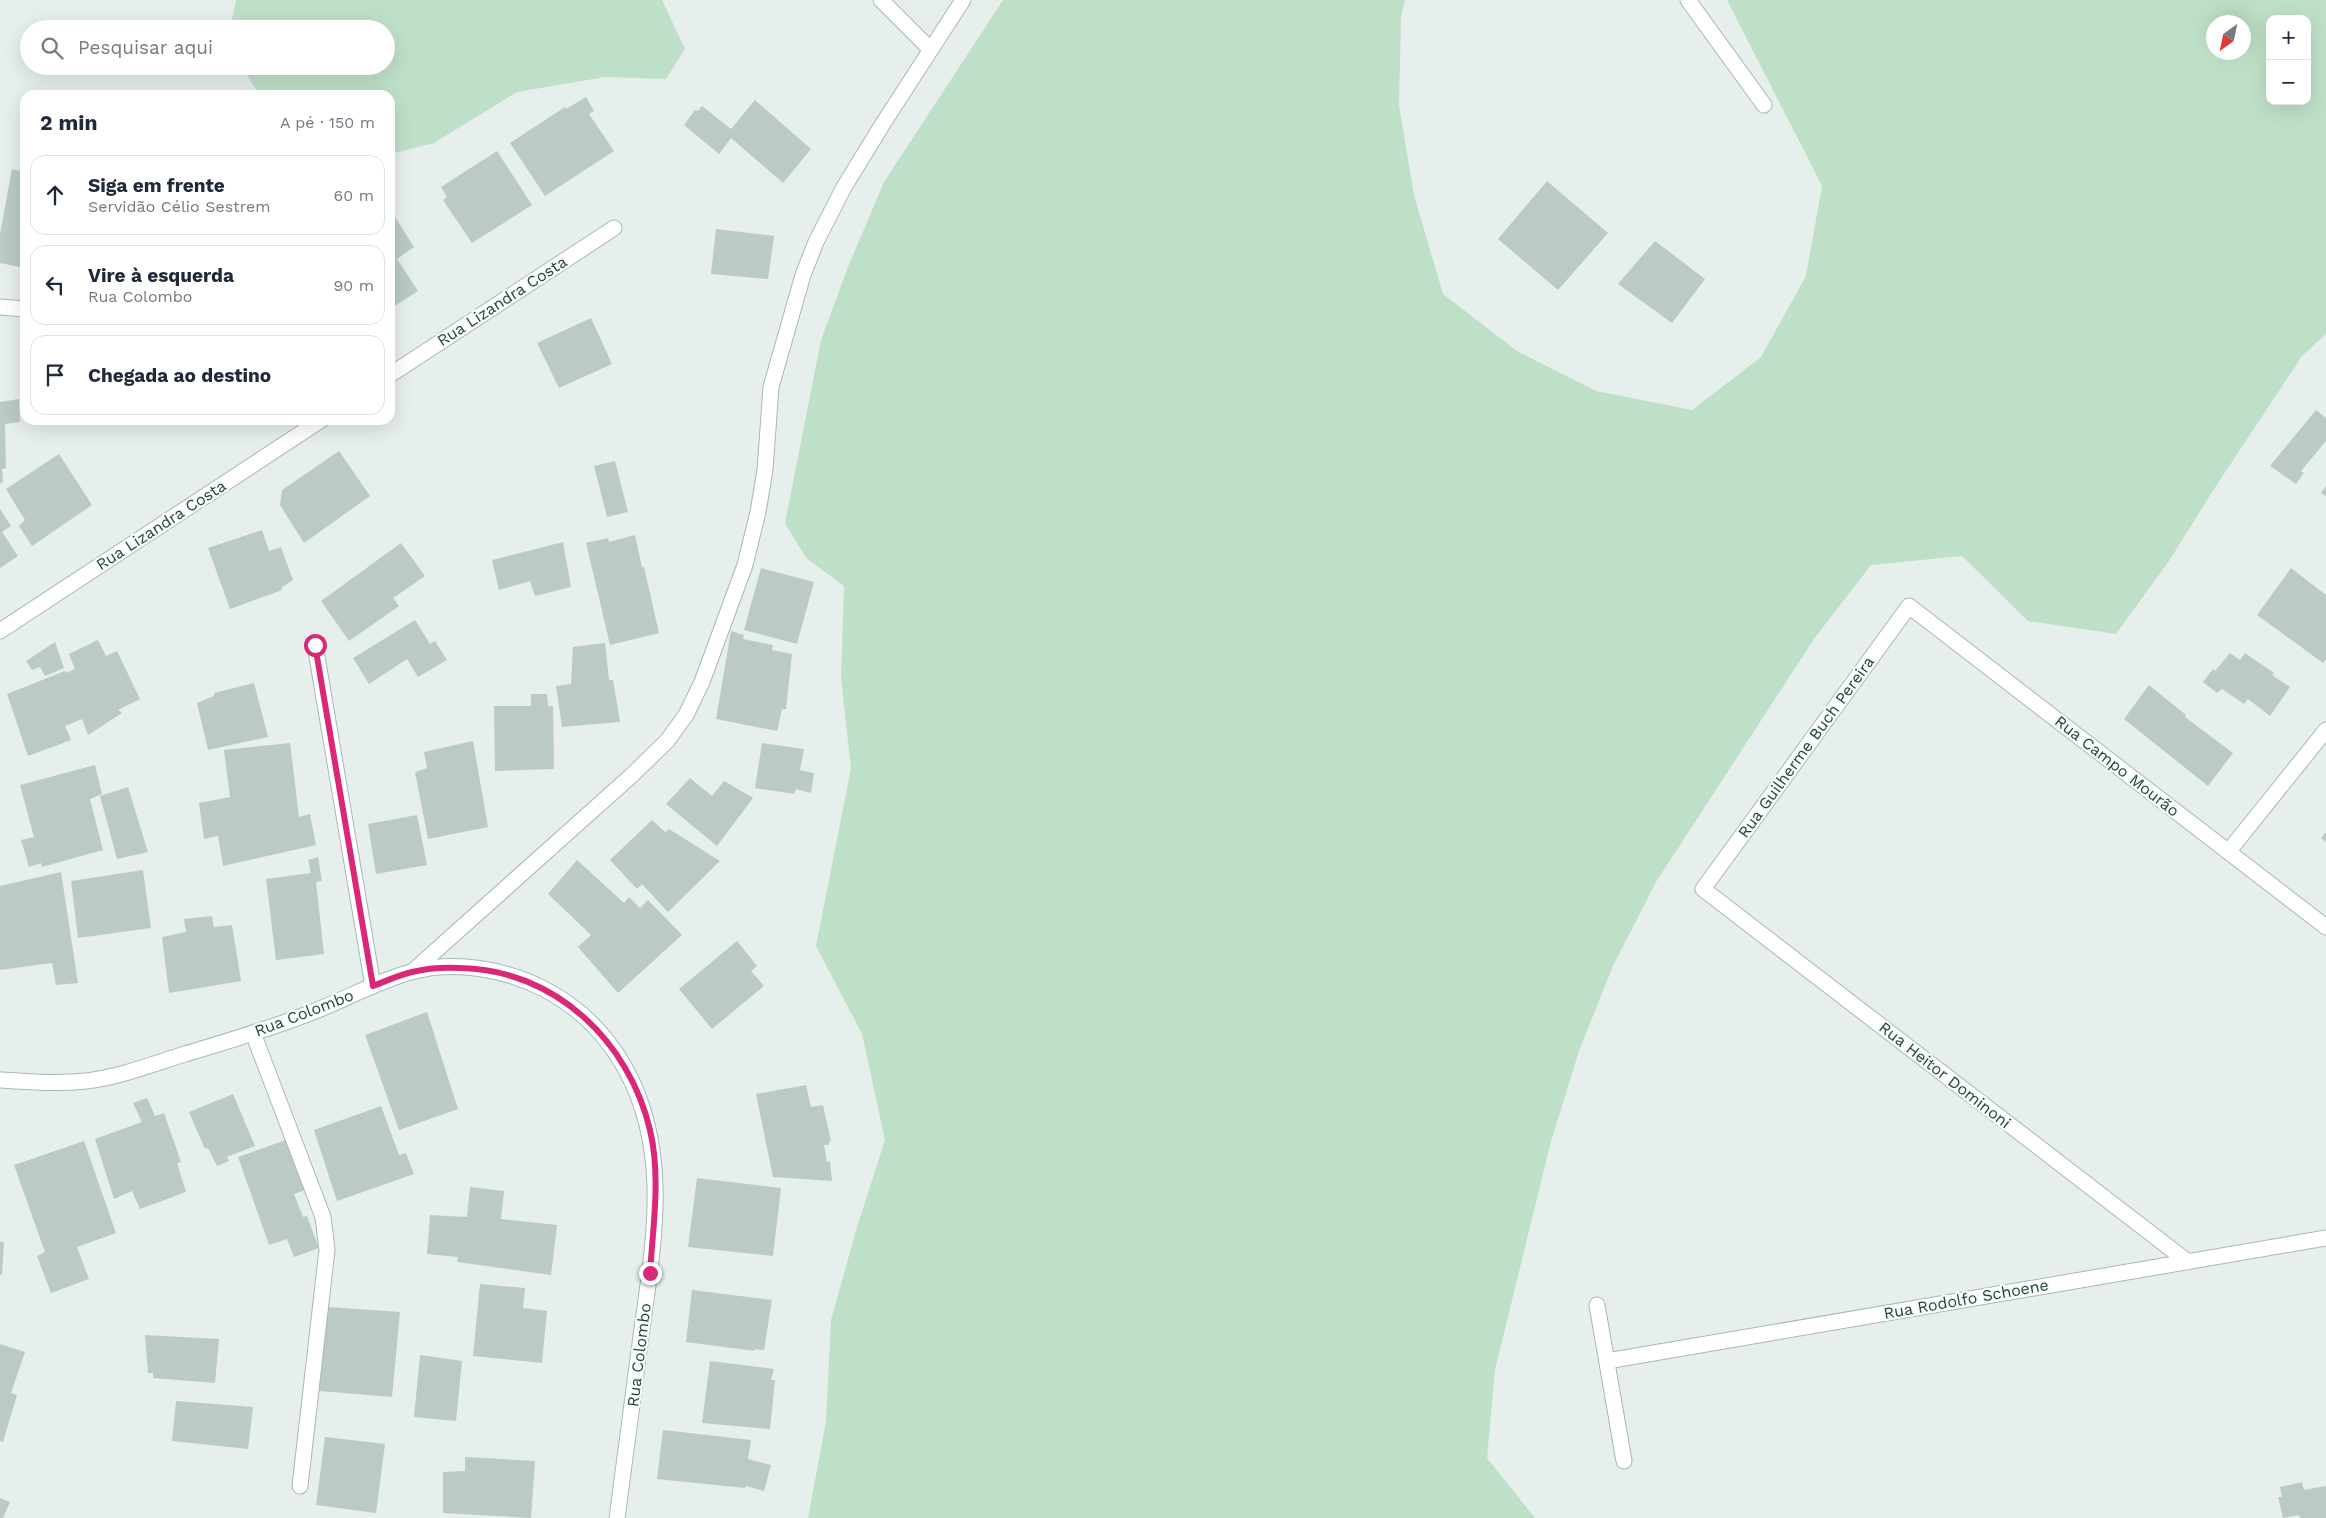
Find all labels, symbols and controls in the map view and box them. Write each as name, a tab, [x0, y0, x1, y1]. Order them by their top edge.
north arrow	[2206, 15, 2251, 60]
map controls	[2266, 15, 2311, 105]
button: +	[2266, 15, 2311, 60]
search box	[20, 20, 395, 75]
icon: search	[38, 34, 66, 62]
text: Pesquisar aqui	[78, 36, 213, 59]
button: −	[2266, 60, 2311, 105]
text: 2 min	[40, 110, 97, 135]
text: A pé · 150 m	[280, 113, 375, 132]
text: Siga em frente	[88, 174, 225, 197]
icon: ahead	[41, 181, 69, 209]
text: 60 m	[334, 186, 374, 205]
text: Servidão Célio Sestrem	[88, 197, 271, 216]
street label: Rua Lizandra Costa	[433, 252, 571, 350]
text: Vire à esquerda	[88, 264, 234, 287]
icon: left	[41, 271, 69, 299]
text: 90 m	[333, 276, 374, 295]
text: Rua Colombo	[88, 287, 192, 306]
icon: arrive	[41, 361, 69, 389]
text: Chegada ao destino	[88, 364, 271, 387]
street label: Rua Lizandra Costa	[92, 476, 230, 574]
route start	[304, 634, 327, 657]
street label: Rua Guilherme Buch Pereira	[1734, 653, 1878, 841]
street label: Rua Campo Mourão	[2051, 711, 2183, 821]
street label: Rua Colombo	[252, 985, 356, 1041]
street label: Rua Heitor Dominoni	[1875, 1018, 2015, 1132]
route end	[639, 1262, 662, 1285]
street label: Rua Rodolfo Schoene	[1882, 1275, 2050, 1323]
street label: Rua Colombo	[623, 1302, 655, 1408]

